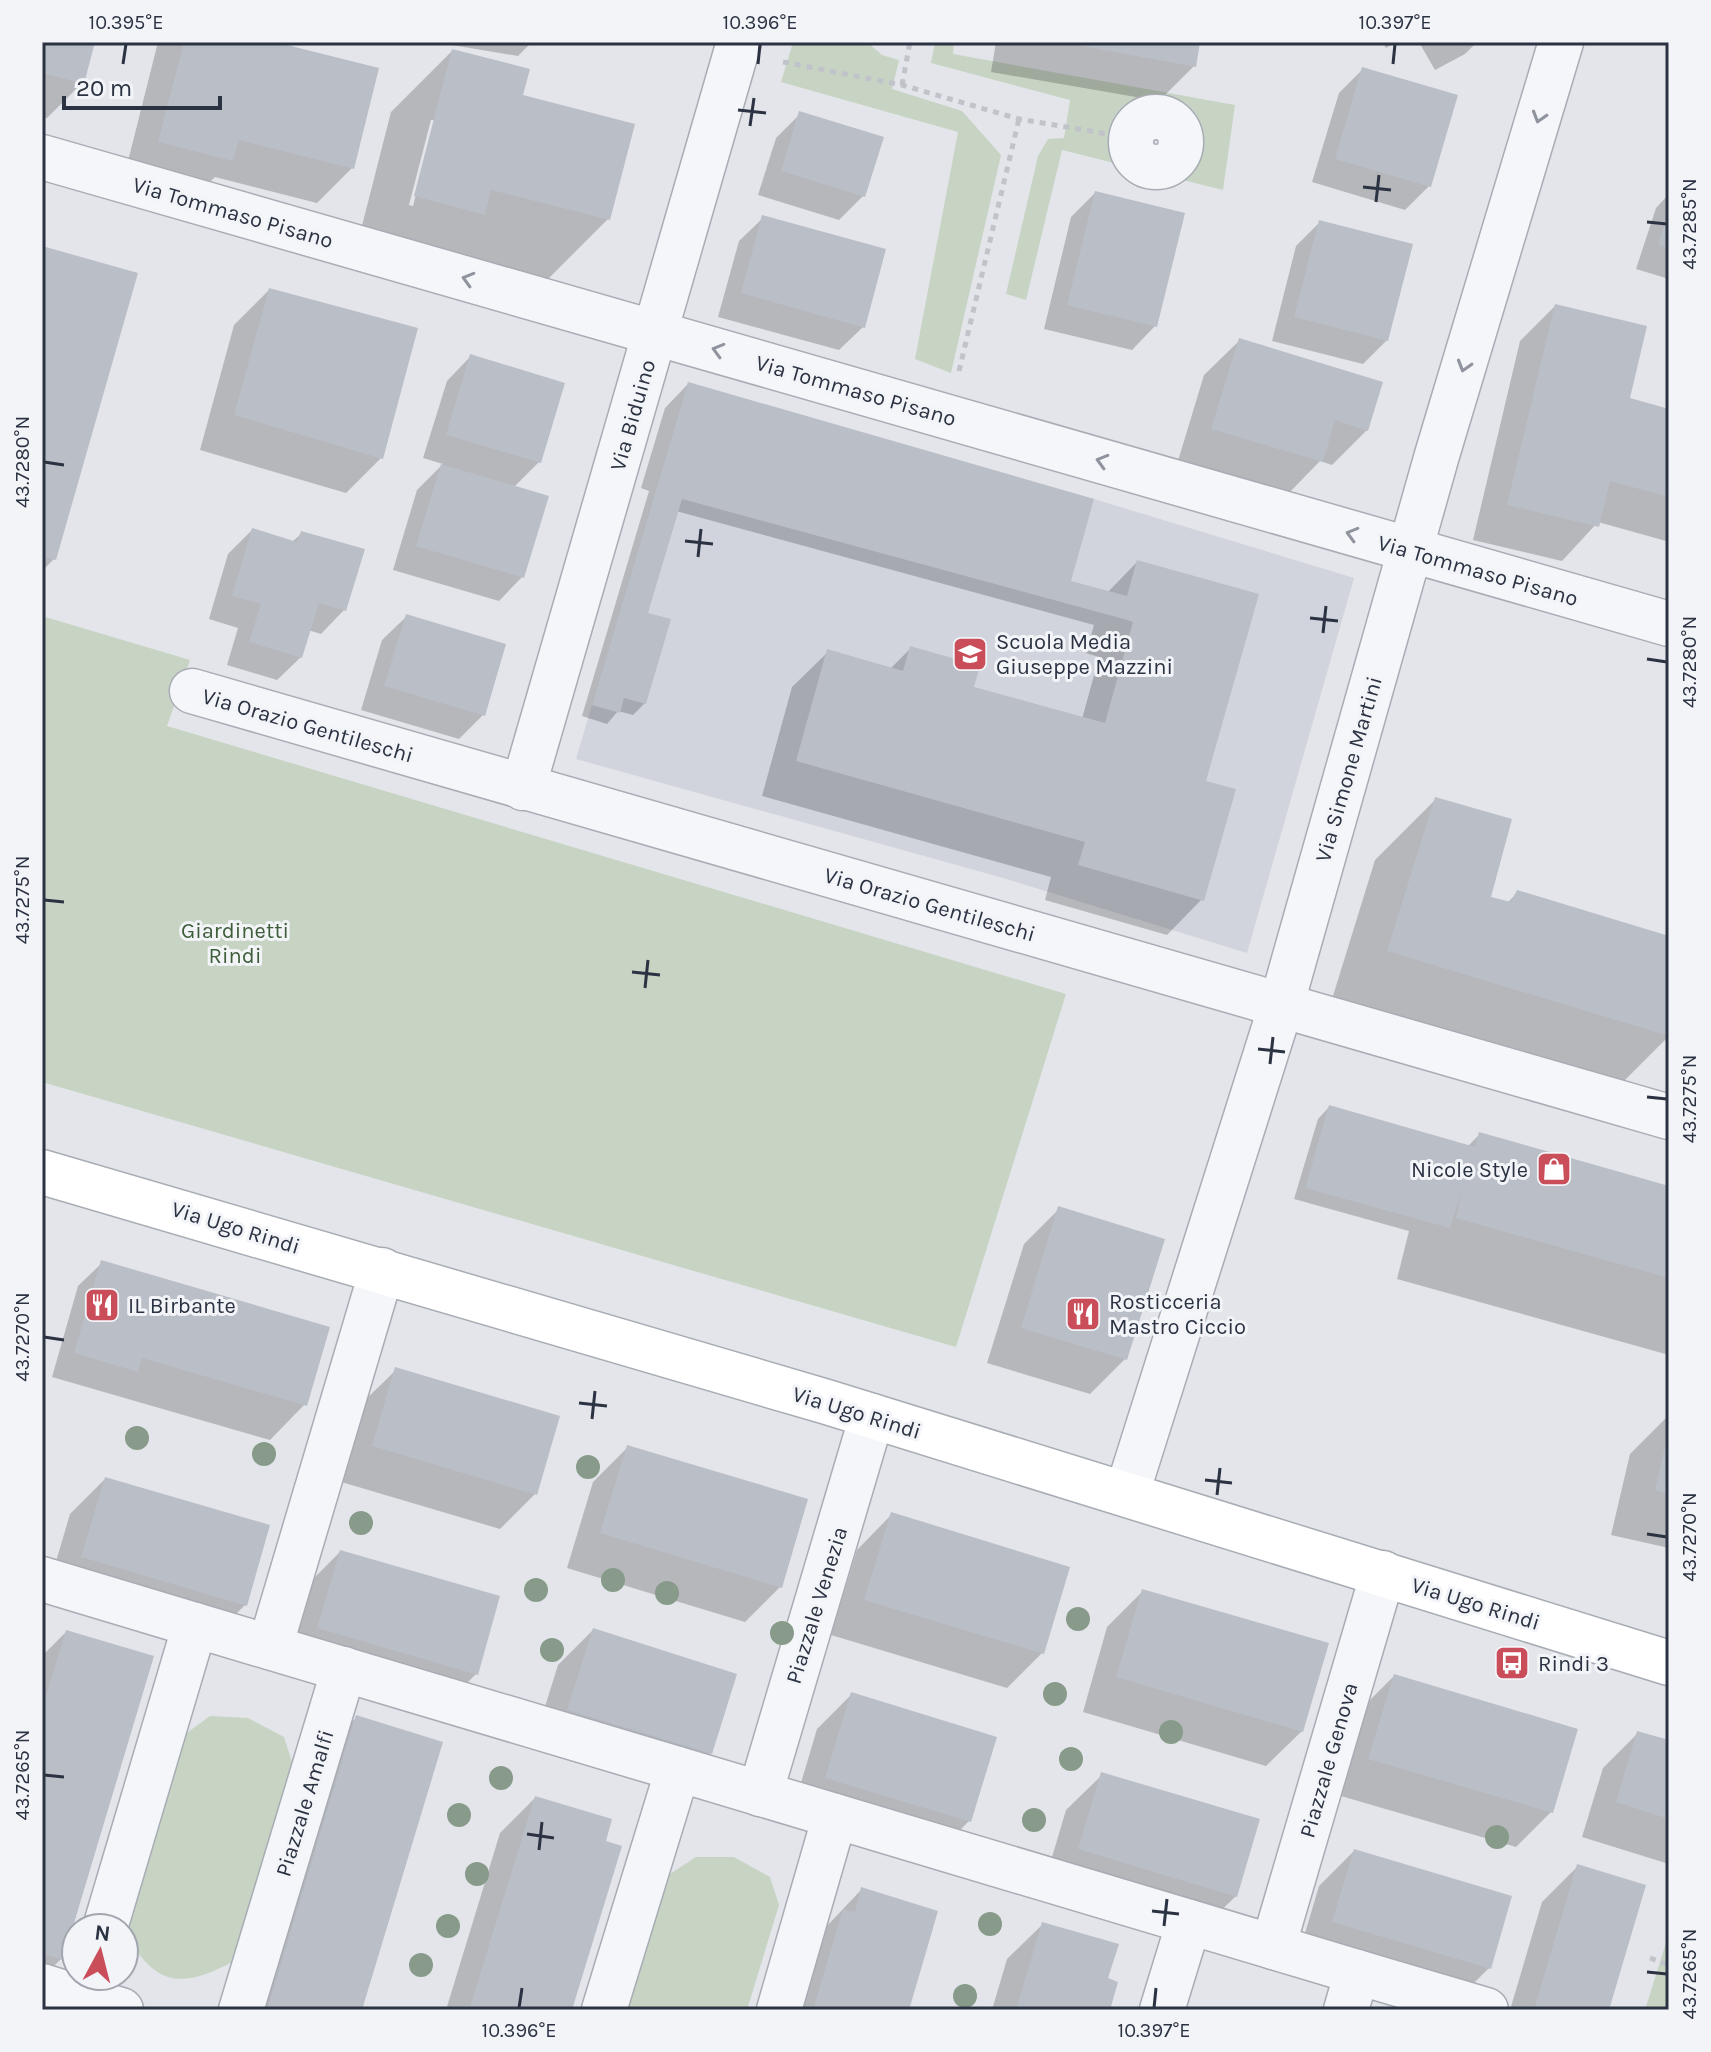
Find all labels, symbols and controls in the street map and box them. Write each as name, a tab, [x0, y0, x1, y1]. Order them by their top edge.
text: 10.395°E	[89, 11, 163, 34]
text: 10.396°E	[723, 11, 797, 34]
text: 10.397°E	[1359, 11, 1431, 34]
scale bar	[64, 60, 220, 110]
text: 20 m	[76, 74, 132, 102]
one-way arrow	[1532, 109, 1548, 123]
street label: Via Tommaso Pisano	[129, 172, 336, 254]
text: 43.7285°N	[1678, 178, 1701, 270]
one-way arrow	[461, 272, 475, 288]
one-way arrow	[711, 343, 725, 360]
street label: Via Tommaso Pisano	[752, 350, 959, 432]
street label: Via Biduino	[605, 357, 661, 474]
one-way arrow	[1457, 358, 1473, 372]
text: 43.7280°N	[11, 416, 34, 508]
one-way arrow	[1095, 454, 1109, 471]
one-way arrow	[1345, 526, 1359, 543]
street label: Via Tommaso Pisano	[1374, 530, 1581, 612]
text: 43.7280°N	[1678, 616, 1701, 708]
place label: Scuola Media Giuseppe Mazzini	[996, 629, 1173, 680]
school or university icon: Scuola Media Giuseppe Mazzini	[951, 635, 989, 673]
street label: Via Simone Martini	[1310, 673, 1388, 865]
street label: Via Orazio Gentileschi	[199, 683, 416, 769]
text: 43.7275°N	[11, 856, 34, 944]
street label: Via Orazio Gentileschi	[821, 862, 1038, 948]
park label: Giardinetti Rindi	[181, 918, 289, 969]
text: 43.7275°N	[1678, 1055, 1701, 1143]
shop icon: Nicole Style	[1535, 1150, 1573, 1188]
place label: Nicole Style	[1411, 1157, 1528, 1183]
street label: Via Ugo Rindi	[168, 1196, 303, 1260]
restaurant icon: IL Birbante	[83, 1286, 121, 1324]
place label: Rosticceria Mastro Ciccio	[1109, 1289, 1246, 1340]
text: 43.7270°N	[11, 1292, 34, 1382]
place label: IL Birbante	[128, 1293, 236, 1319]
restaurant icon: Rosticceria Mastro Ciccio	[1064, 1295, 1102, 1333]
street label: Via Ugo Rindi	[789, 1381, 924, 1445]
text: 43.7270°N	[1678, 1492, 1701, 1582]
street label: Piazzale Venezia	[781, 1523, 853, 1687]
street label: Via Ugo Rindi	[1408, 1572, 1543, 1636]
bus stop icon: Rindi 3	[1493, 1644, 1531, 1682]
place label: Rindi 3	[1538, 1651, 1609, 1677]
street label: Piazzale Genova	[1294, 1680, 1364, 1841]
street label: Piazzale Amalfi	[270, 1727, 340, 1880]
text: 43.7265°N	[11, 1730, 34, 1820]
north arrow	[60, 1912, 140, 1992]
text: N	[93, 1919, 112, 1947]
text: 43.7265°N	[1678, 1929, 1701, 2019]
text: 10.396°E	[482, 2019, 556, 2042]
text: 10.397°E	[1118, 2019, 1190, 2042]

